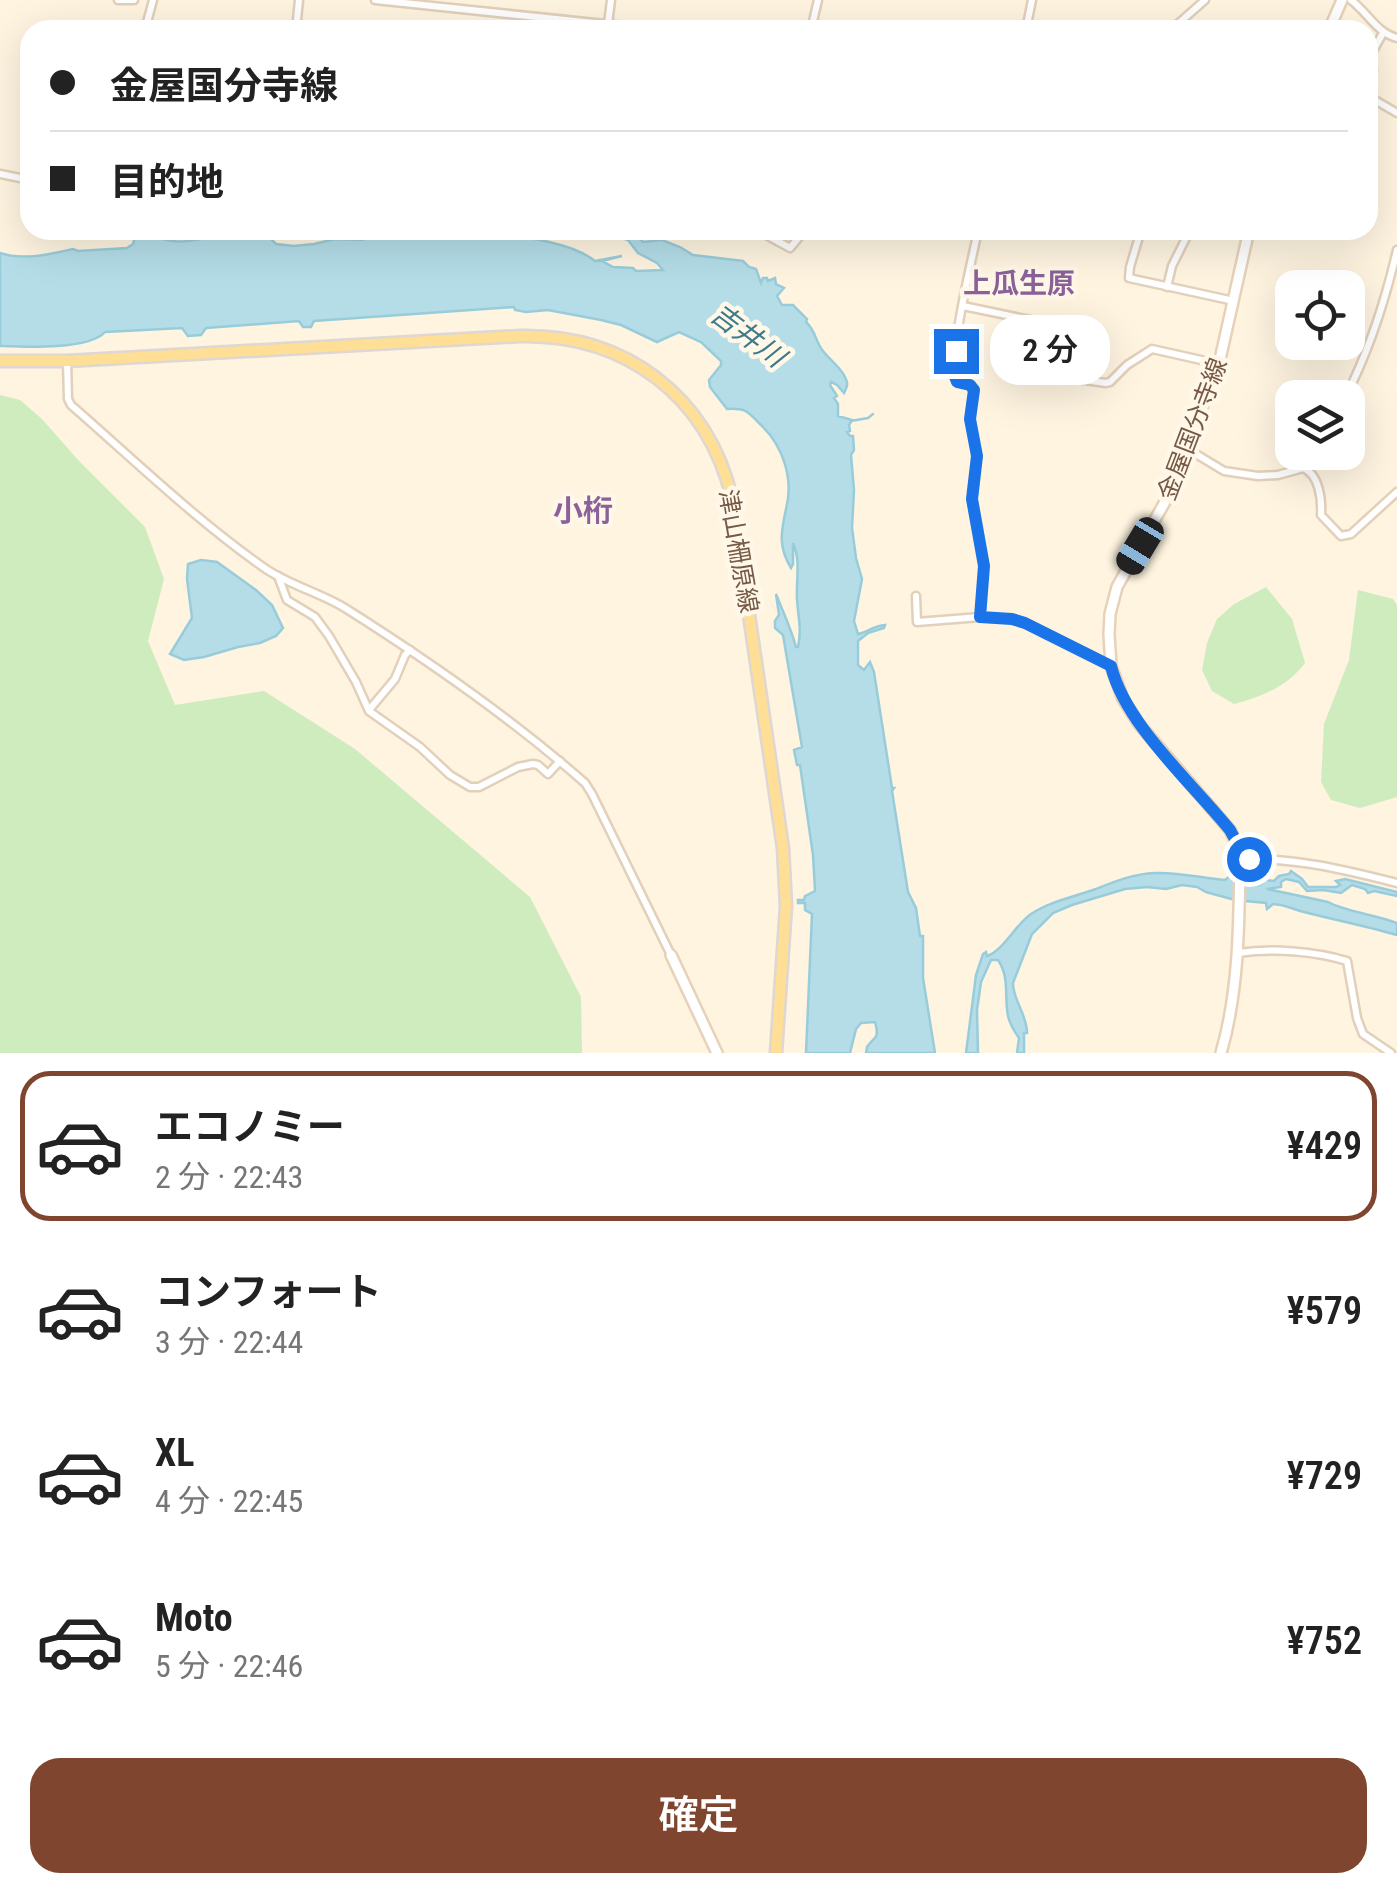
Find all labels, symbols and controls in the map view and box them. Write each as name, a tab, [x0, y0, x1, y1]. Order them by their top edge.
text: 金屋国分寺線	[110, 64, 338, 108]
text: 目的地	[110, 160, 224, 204]
district label: 上瓜生原	[963, 267, 1075, 300]
map controls	[1275, 270, 1365, 470]
button: locate	[1275, 270, 1365, 360]
water label: 吉井川	[704, 297, 794, 376]
callout: 2 分	[991, 316, 1111, 386]
route end	[934, 329, 979, 374]
text: 2 分	[1022, 331, 1078, 369]
street label: 金屋国分寺線	[1152, 354, 1233, 504]
button: layers	[1275, 380, 1365, 470]
street label: 津山柵原線	[713, 487, 764, 615]
district label: 小桁	[553, 493, 613, 528]
car	[1112, 513, 1168, 579]
route start	[1227, 837, 1272, 882]
icon: car	[35, 1101, 125, 1191]
text: エコノミー	[155, 1105, 345, 1149]
text: ¥429	[1287, 1124, 1362, 1168]
text: 2 分 · 22:43	[155, 1158, 303, 1196]
icon: car	[35, 1266, 125, 1356]
text: コンフォート	[155, 1270, 382, 1314]
text: ¥579	[1287, 1289, 1362, 1333]
text: 3 分 · 22:44	[155, 1323, 303, 1361]
icon: car	[35, 1431, 125, 1521]
text: XL	[155, 1431, 194, 1475]
text: ¥729	[1287, 1454, 1362, 1498]
text: 4 分 · 22:45	[155, 1482, 303, 1520]
icon: car	[35, 1596, 125, 1686]
text: Moto	[155, 1596, 233, 1640]
text: ¥752	[1287, 1619, 1362, 1663]
text: 5 分 · 22:46	[155, 1647, 303, 1685]
button: 確定	[30, 1758, 1367, 1873]

